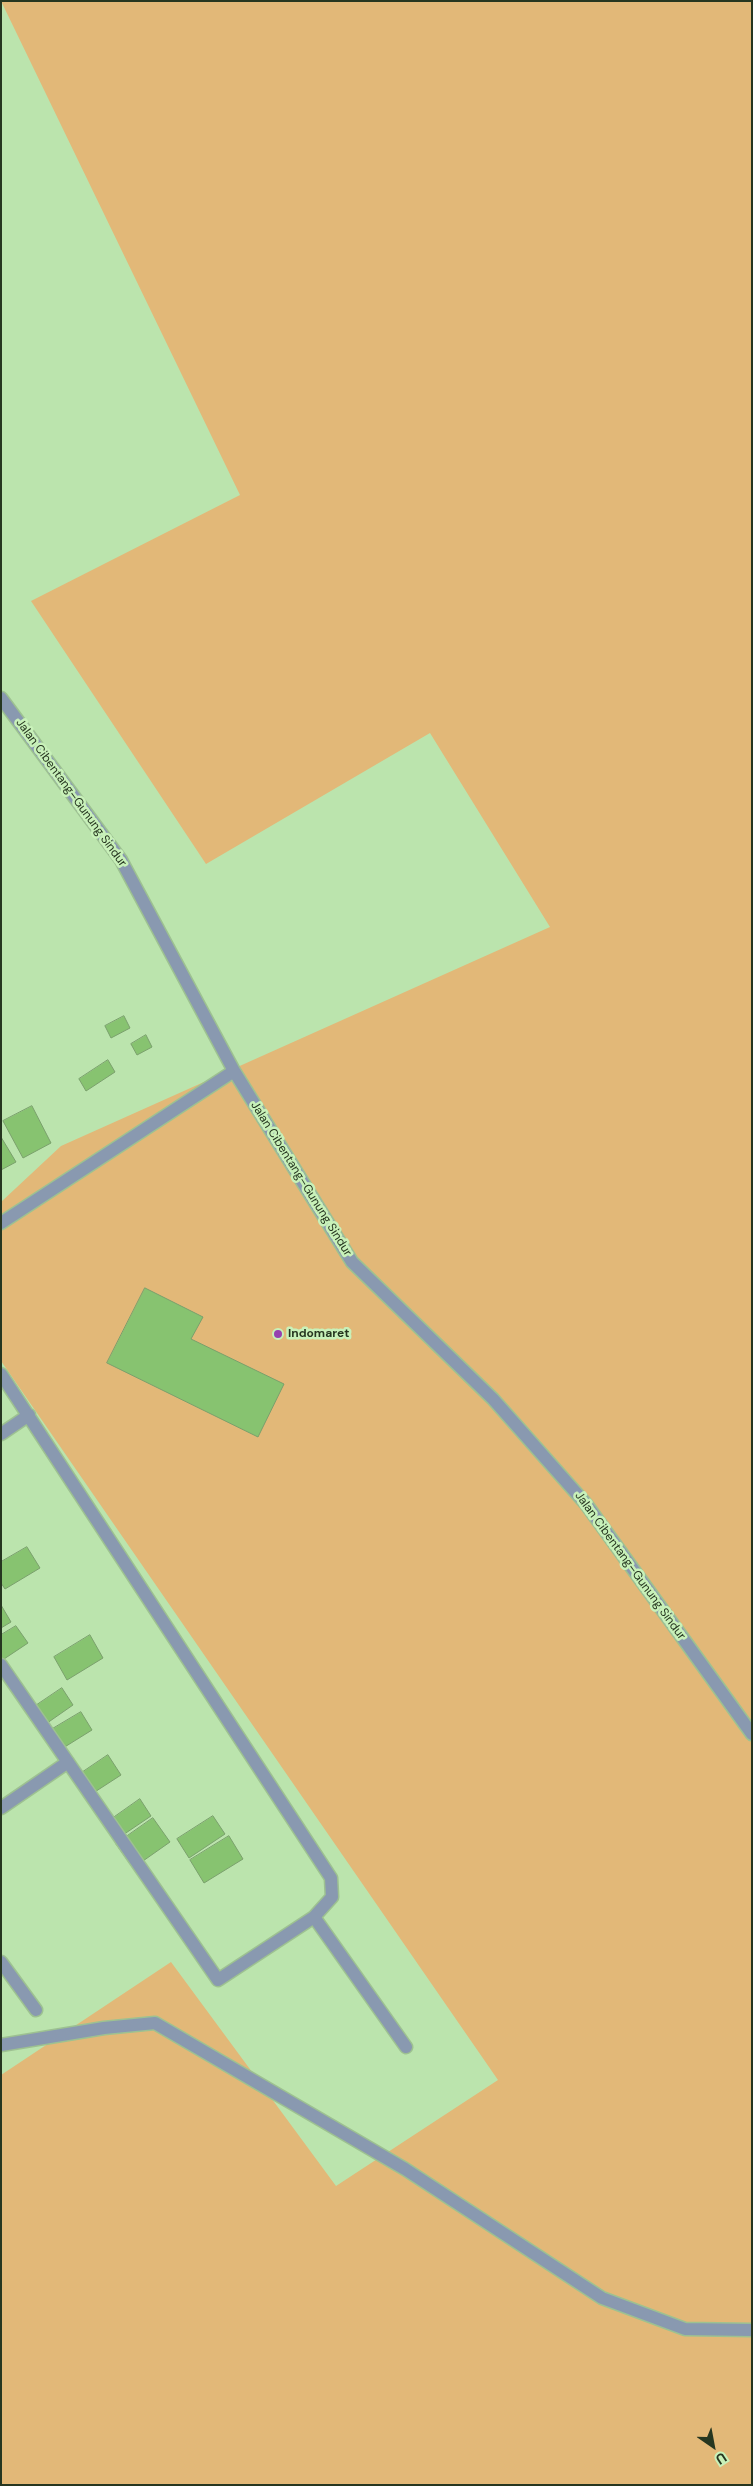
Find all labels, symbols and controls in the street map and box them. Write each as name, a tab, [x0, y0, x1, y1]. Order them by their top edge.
street label: Jalan Cibentang–Gunung Sindur	[12, 716, 130, 870]
street label: Jalan Cibentang–Gunung Sindur	[247, 1099, 355, 1259]
place label: Indomaret	[288, 1327, 349, 1341]
marker: Indomaret	[272, 1328, 284, 1340]
street label: Jalan Cibentang–Gunung Sindur	[571, 1489, 689, 1643]
north arrow	[688, 2421, 738, 2471]
text: U	[712, 2448, 730, 2469]

